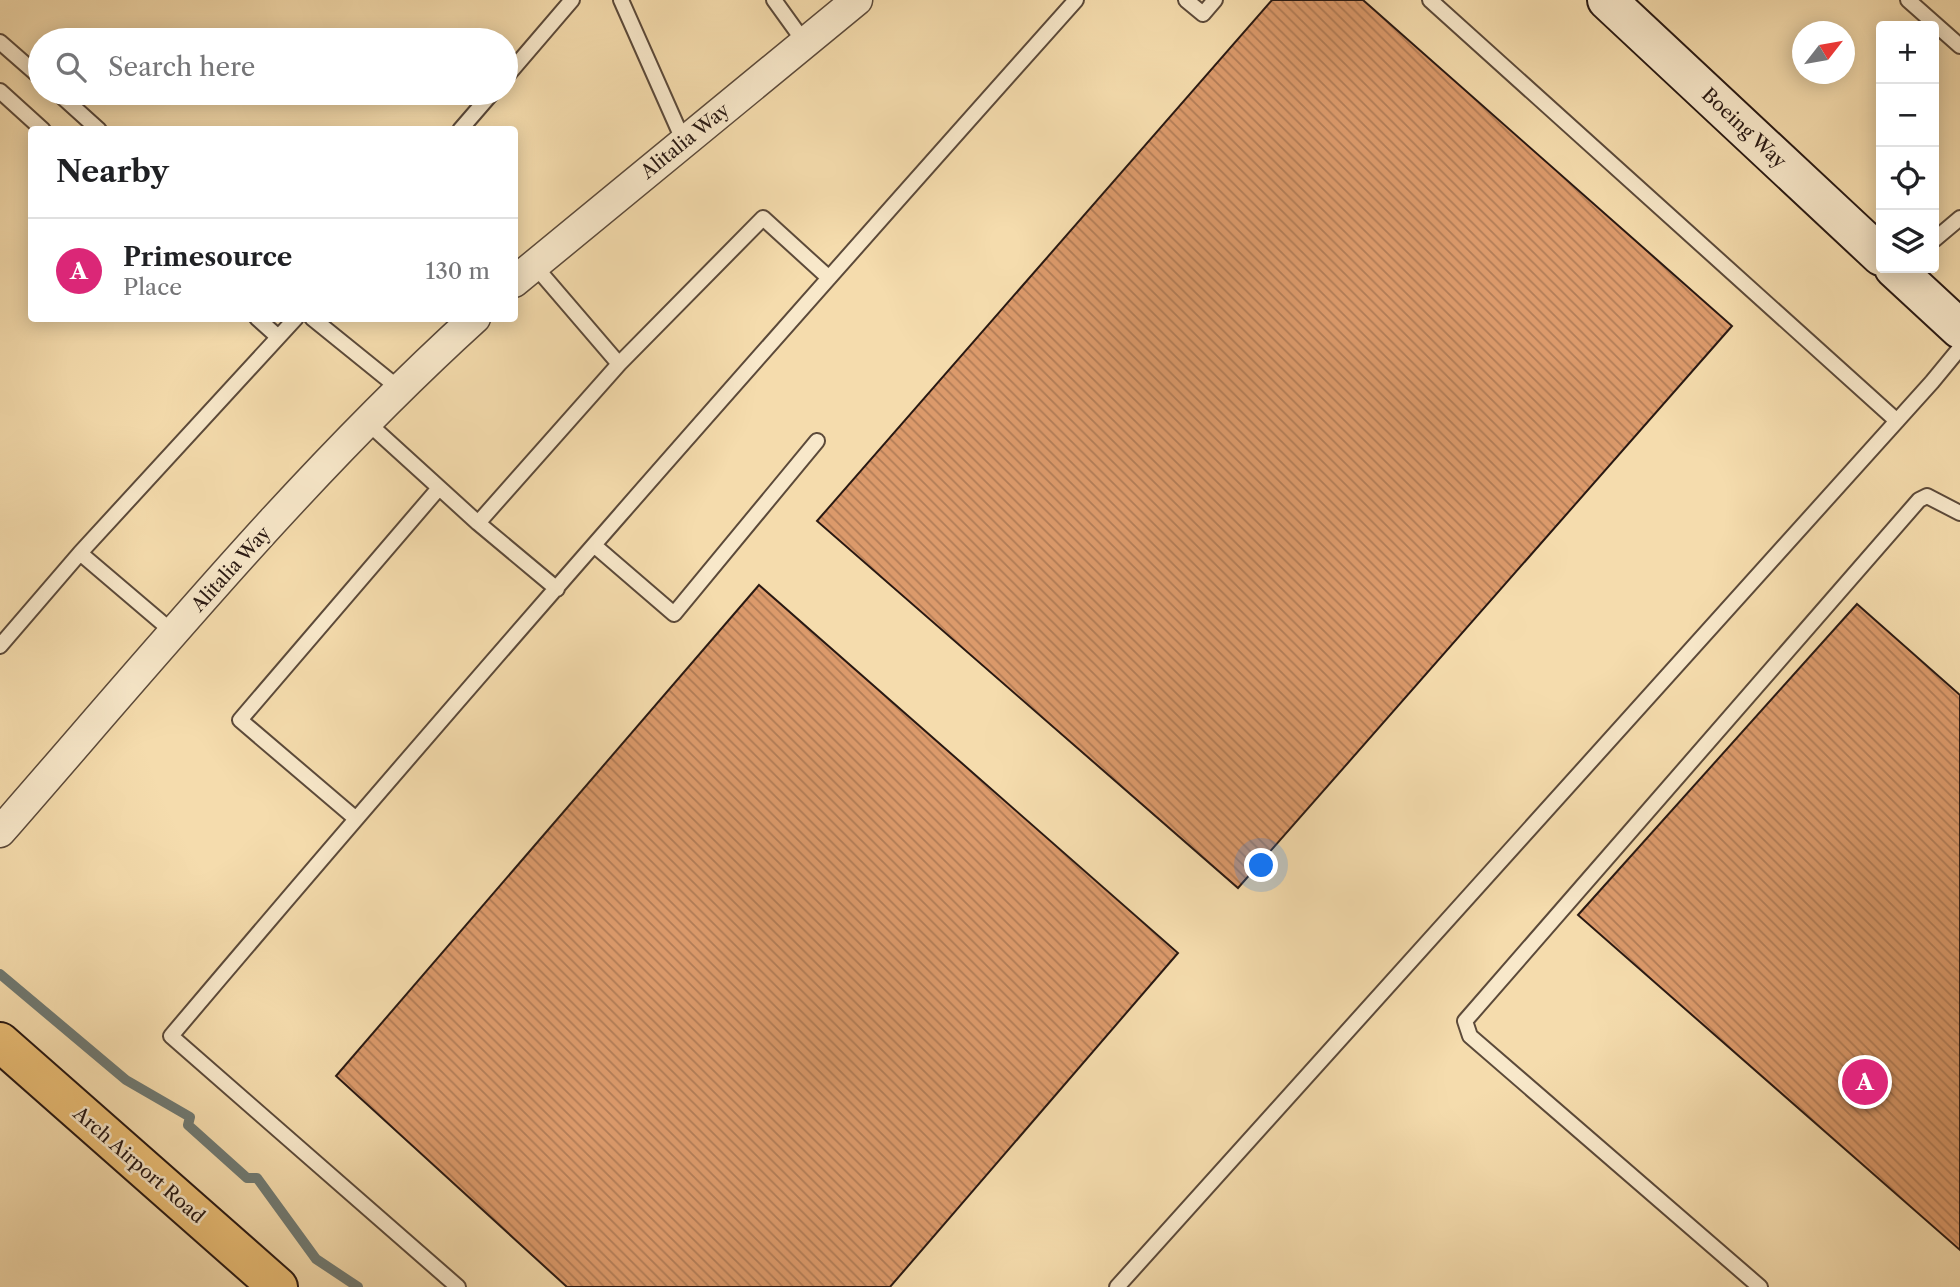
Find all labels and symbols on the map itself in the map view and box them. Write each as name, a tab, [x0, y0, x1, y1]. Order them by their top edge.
north arrow	[1792, 21, 1855, 84]
street label: Boeing Way	[1697, 83, 1791, 173]
street label: Alitalia Way	[635, 98, 734, 184]
street label: Alitalia Way	[186, 521, 276, 617]
your location	[1244, 848, 1278, 882]
pin: A	[1842, 1056, 1888, 1108]
street label: Arch Airport Road	[68, 1101, 209, 1228]

